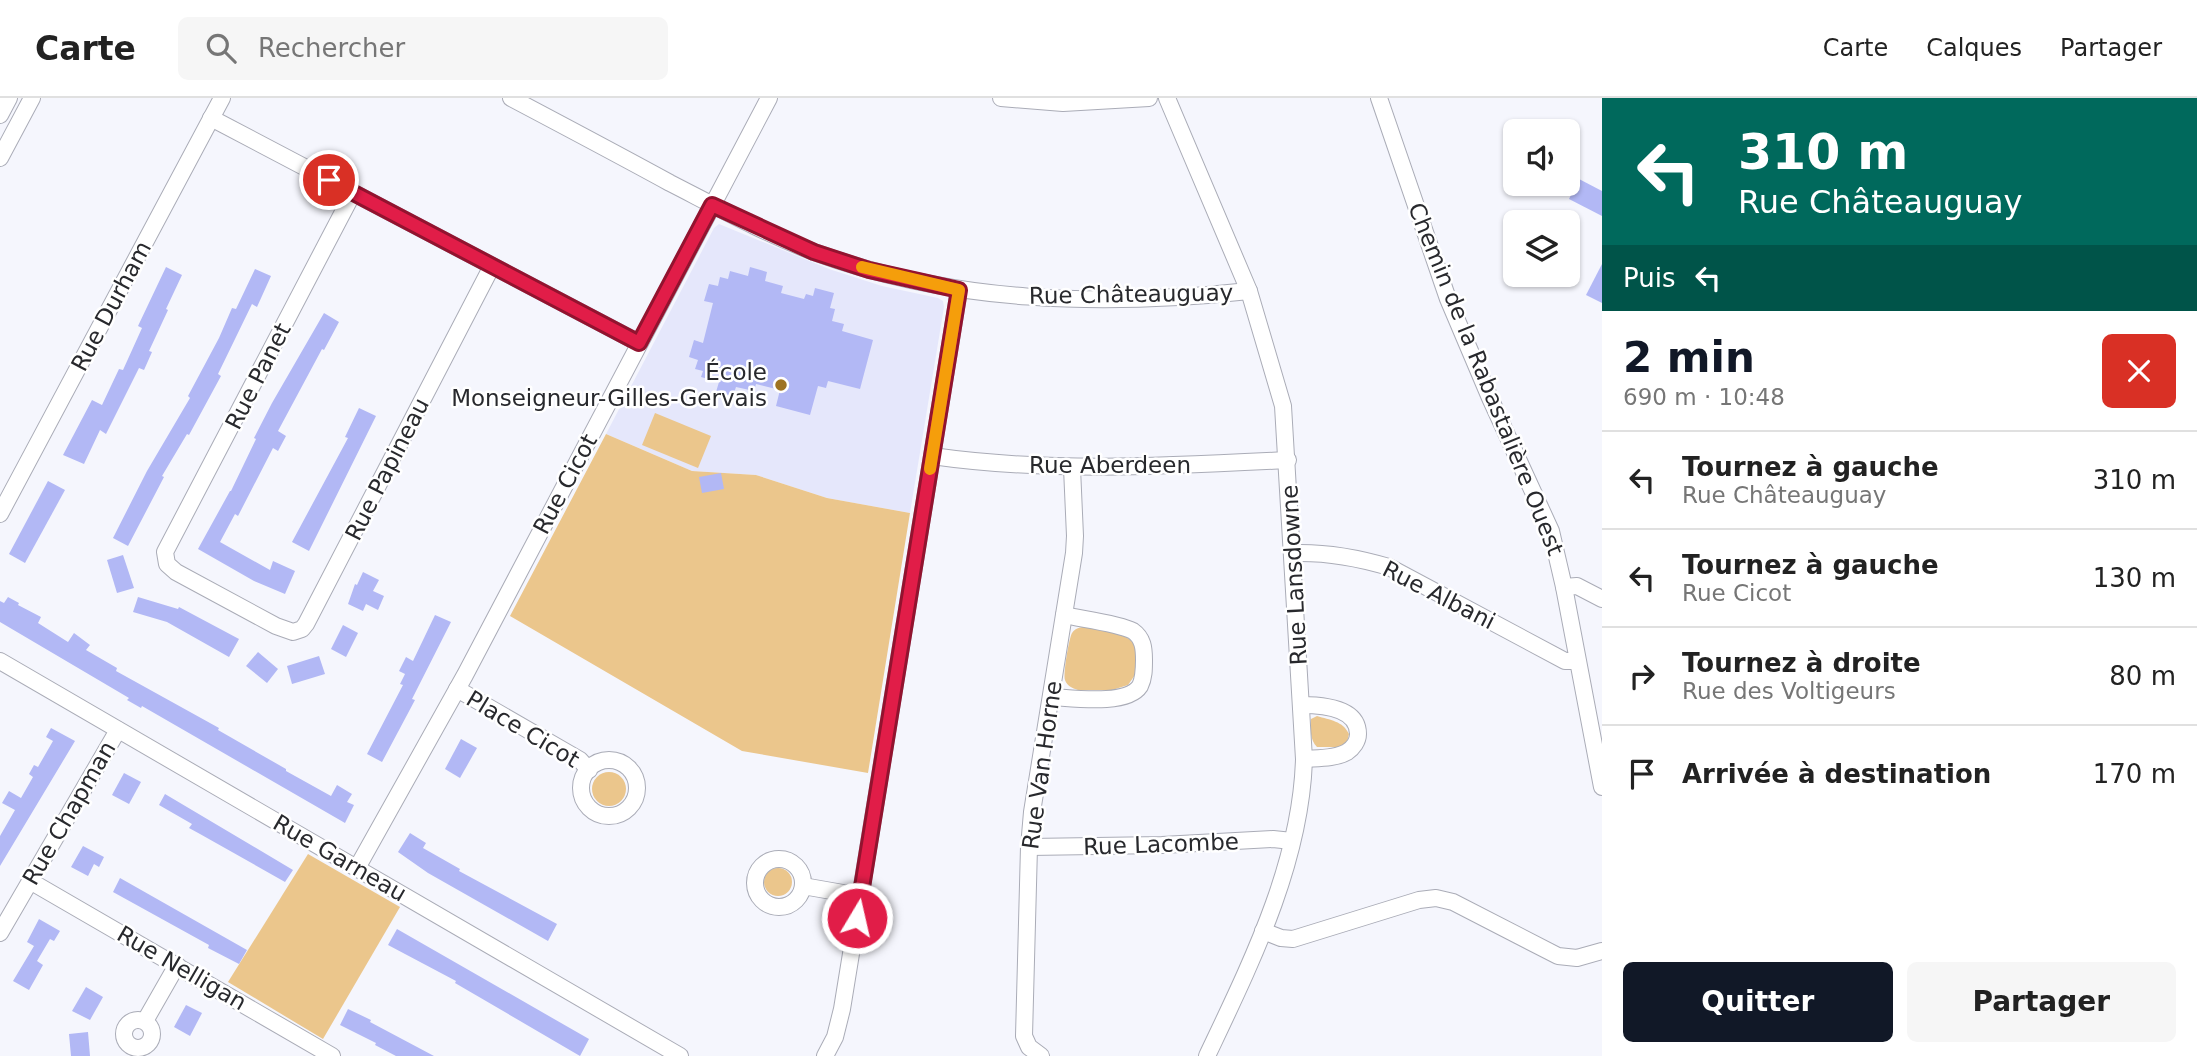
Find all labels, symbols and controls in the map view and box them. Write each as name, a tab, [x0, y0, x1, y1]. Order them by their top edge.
search box	[178, 17, 668, 80]
text: Carte	[35, 29, 136, 68]
icon: search	[202, 29, 240, 67]
text: Rechercher	[258, 33, 405, 63]
text: Carte	[1823, 34, 1888, 62]
text: Calques	[1926, 34, 2022, 62]
text: Partager	[2060, 34, 2162, 62]
map controls	[1503, 119, 1580, 287]
button: sound	[1503, 119, 1580, 196]
text: 310 m	[1738, 124, 1908, 181]
icon: left	[1623, 126, 1714, 217]
pin	[299, 150, 359, 210]
icon: arrive	[310, 161, 348, 199]
text: Rue Châteauguay	[1738, 183, 2022, 221]
street label: Chemin de la Rabastalière Ouest	[1403, 199, 1569, 559]
button: layers	[1503, 210, 1580, 287]
street label: Rue Durham	[66, 237, 156, 375]
icon: left	[1689, 259, 1727, 297]
text: Puis	[1623, 263, 1675, 293]
street label: Rue Châteauguay	[1029, 279, 1233, 309]
street label: Rue Panet	[220, 319, 296, 433]
text: 2 min	[1623, 333, 1755, 382]
button: close	[2102, 334, 2176, 408]
place label: École Monseigneur-Gilles-Gervais	[451, 358, 767, 411]
marker: École Monseigneur-Gilles-Gervais	[773, 377, 789, 393]
text: 690 m · 10:48	[1623, 384, 1785, 410]
street label: Rue Papineau	[340, 393, 434, 545]
street label: Rue Cicot	[528, 430, 602, 538]
street label: Rue Aberdeen	[1029, 452, 1191, 478]
text: Tournez à gauche	[1682, 452, 1939, 482]
icon: left	[1623, 461, 1661, 499]
text: 310 m	[2093, 465, 2176, 495]
text: Rue Châteauguay	[1682, 482, 1886, 508]
street label: Rue Lansdowne	[1276, 484, 1312, 666]
text: Tournez à gauche	[1682, 550, 1939, 580]
street label: Rue Albani	[1378, 556, 1500, 634]
icon: left	[1623, 559, 1661, 597]
text: 130 m	[2093, 563, 2176, 593]
text: Rue Cicot	[1682, 580, 1791, 606]
text: Tournez à droite	[1682, 648, 1921, 678]
icon: right	[1623, 657, 1661, 695]
text: 80 m	[2109, 661, 2176, 691]
text: Rue des Voltigeurs	[1682, 678, 1896, 704]
street label: Rue Van Horne	[1017, 679, 1067, 851]
street label: Place Cicot	[462, 685, 584, 773]
street label: Rue Chapman	[17, 737, 121, 889]
icon: arrive	[1623, 755, 1661, 793]
text: Arrivée à destination	[1682, 759, 1991, 789]
text: 170 m	[2093, 759, 2176, 789]
street label: Rue Garneau	[269, 809, 411, 907]
street label: Rue Lacombe	[1083, 828, 1239, 860]
position arrow	[820, 881, 894, 955]
street label: Rue Nelligan	[113, 921, 251, 1015]
button: Quitter	[1623, 962, 1893, 1042]
button: Partager	[1907, 962, 2176, 1042]

